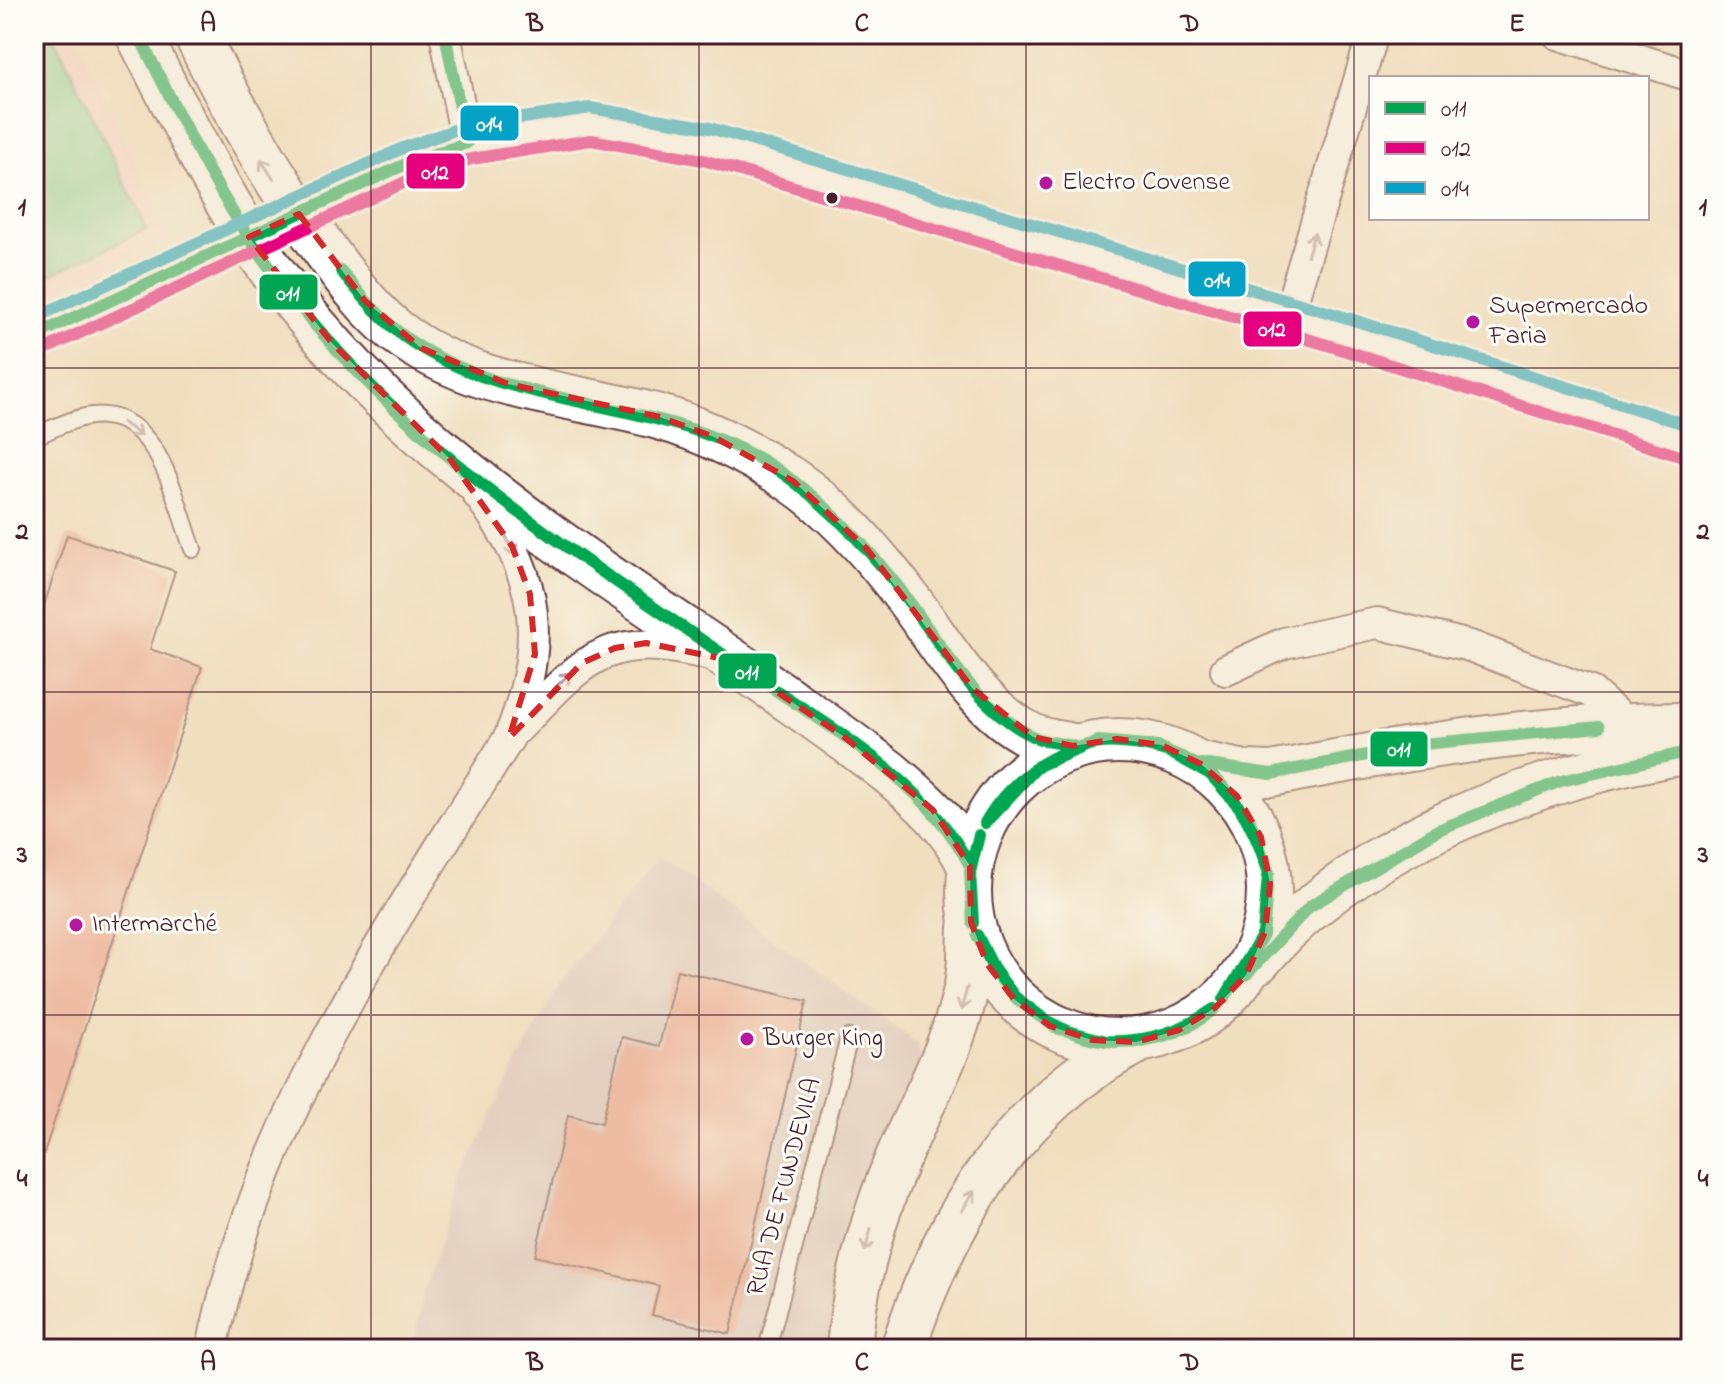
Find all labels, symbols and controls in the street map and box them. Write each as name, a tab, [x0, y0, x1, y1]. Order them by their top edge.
text: A	[200, 6, 216, 44]
text: B	[525, 6, 544, 44]
text: C	[855, 6, 869, 44]
text: D	[1179, 6, 1200, 44]
text: E	[1509, 6, 1525, 44]
legend	[1369, 76, 1649, 220]
text: 011	[1441, 93, 1467, 128]
line badge: 014	[459, 104, 520, 142]
text: 014	[476, 110, 503, 142]
text: 012	[1441, 133, 1471, 168]
line badge: 012	[405, 152, 466, 190]
one-way arrow	[259, 158, 275, 181]
text: 012	[421, 158, 449, 190]
place label: Electro Covense	[1062, 164, 1230, 202]
text: 014	[1441, 173, 1469, 208]
marker: Electro Covense	[1037, 174, 1055, 192]
text: 1	[18, 190, 27, 228]
unlabelled marker	[824, 190, 840, 206]
text: 1	[1699, 190, 1708, 228]
one-way arrow	[1304, 232, 1319, 258]
line badge: 014	[1187, 260, 1247, 298]
text: 014	[1204, 266, 1231, 298]
line badge: 011	[258, 273, 319, 311]
text: 011	[276, 279, 300, 311]
place label: Supermercado Faria	[1488, 288, 1648, 356]
line badge: 012	[1242, 310, 1303, 348]
marker: Supermercado Faria	[1464, 313, 1482, 331]
text: 012	[1258, 315, 1286, 347]
one-way arrow	[121, 421, 143, 437]
text: 2	[15, 514, 29, 552]
text: 2	[1696, 514, 1710, 552]
one-way arrow	[503, 533, 518, 557]
line badge: 011	[717, 652, 778, 690]
text: 011	[735, 658, 759, 690]
one-way arrow	[552, 672, 572, 691]
line badge: 011	[1369, 730, 1429, 768]
text: 011	[1387, 735, 1411, 767]
text: 3	[16, 837, 28, 875]
text: 3	[1697, 837, 1709, 875]
place label: Intermarché	[92, 906, 218, 944]
marker: Intermarché	[67, 916, 85, 934]
one-way arrow	[955, 986, 970, 1012]
place label: Burger King	[762, 1020, 883, 1058]
marker: Burger King	[738, 1030, 756, 1048]
street label: RUA DE FUNDEVILA	[738, 1074, 832, 1300]
text: 4	[17, 1161, 28, 1199]
text: 4	[1698, 1161, 1709, 1199]
one-way arrow	[960, 1190, 976, 1213]
one-way arrow	[860, 1227, 875, 1253]
text: A	[200, 1345, 216, 1383]
text: B	[525, 1345, 544, 1383]
text: C	[855, 1345, 869, 1383]
text: D	[1179, 1345, 1200, 1383]
text: E	[1509, 1345, 1525, 1383]

